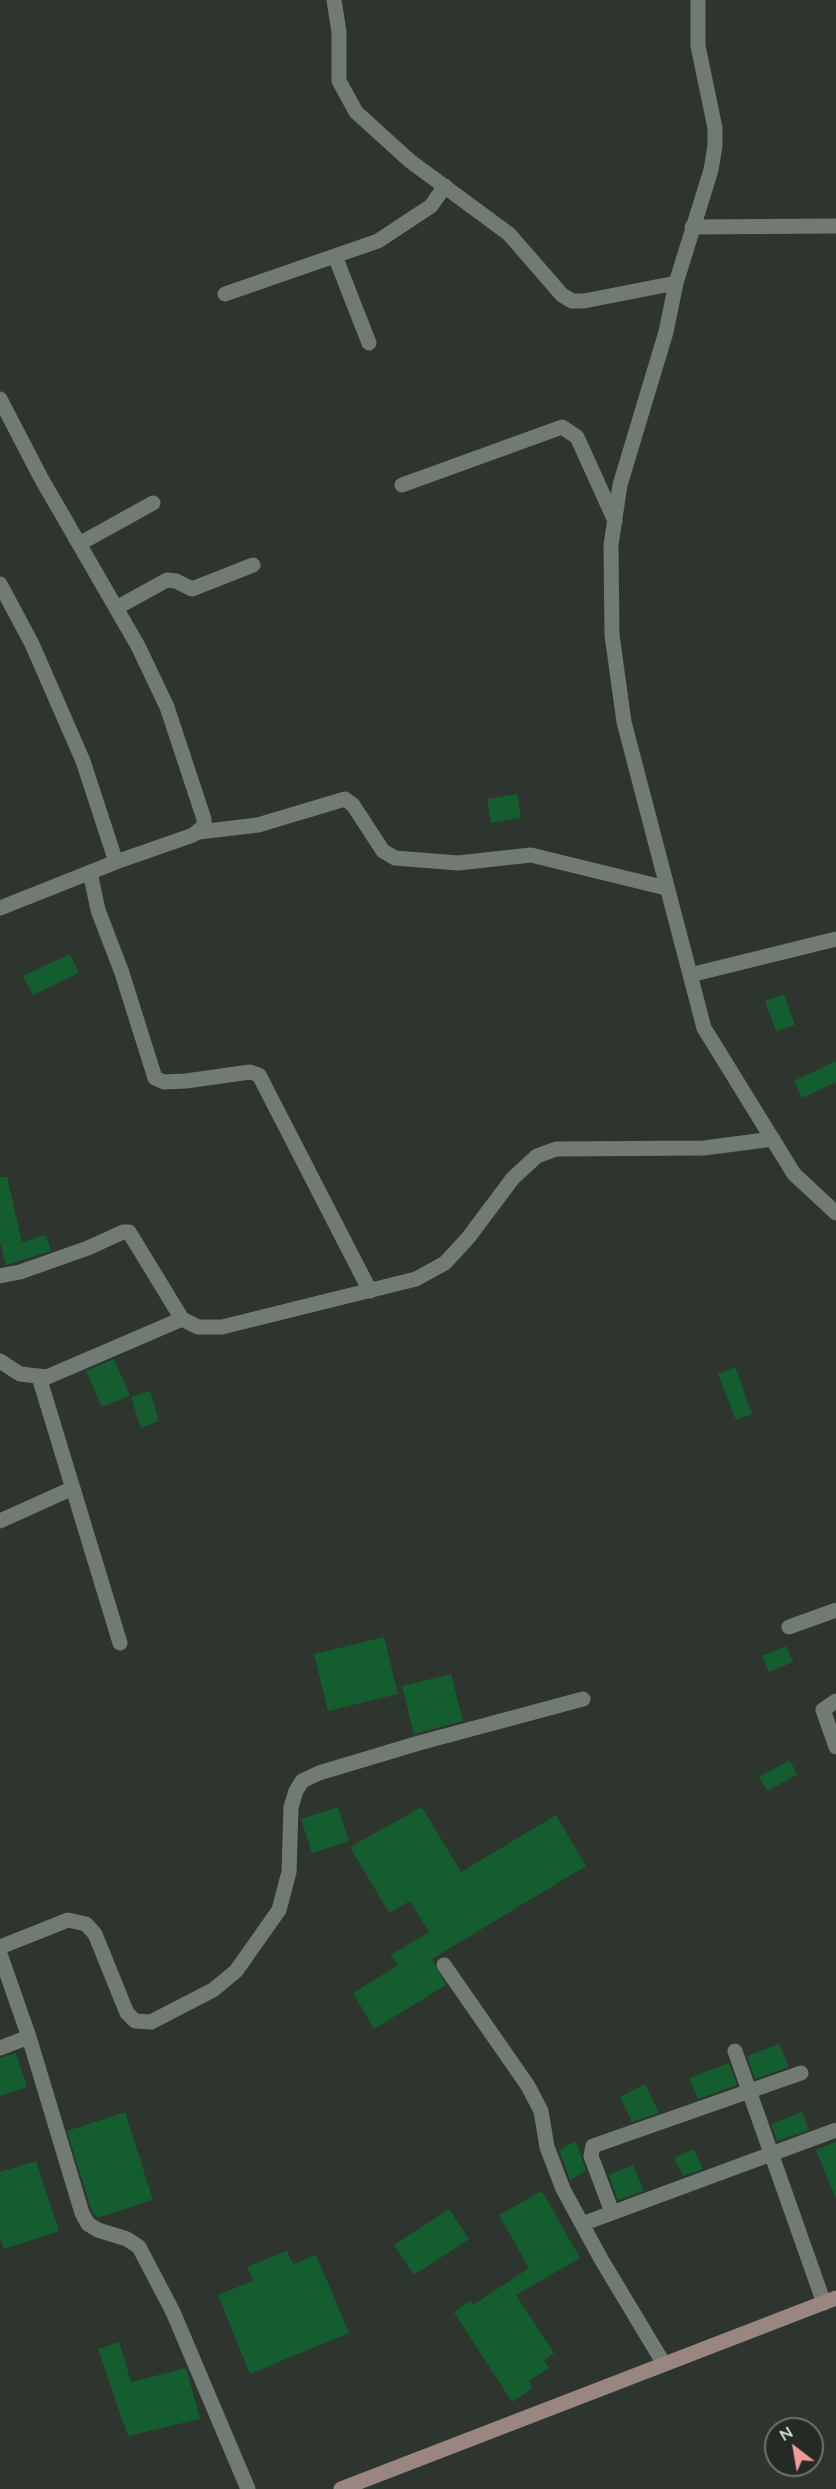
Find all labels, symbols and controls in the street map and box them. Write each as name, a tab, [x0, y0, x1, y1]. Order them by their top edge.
north arrow	[764, 2417, 824, 2477]
text: N	[775, 2422, 796, 2445]

